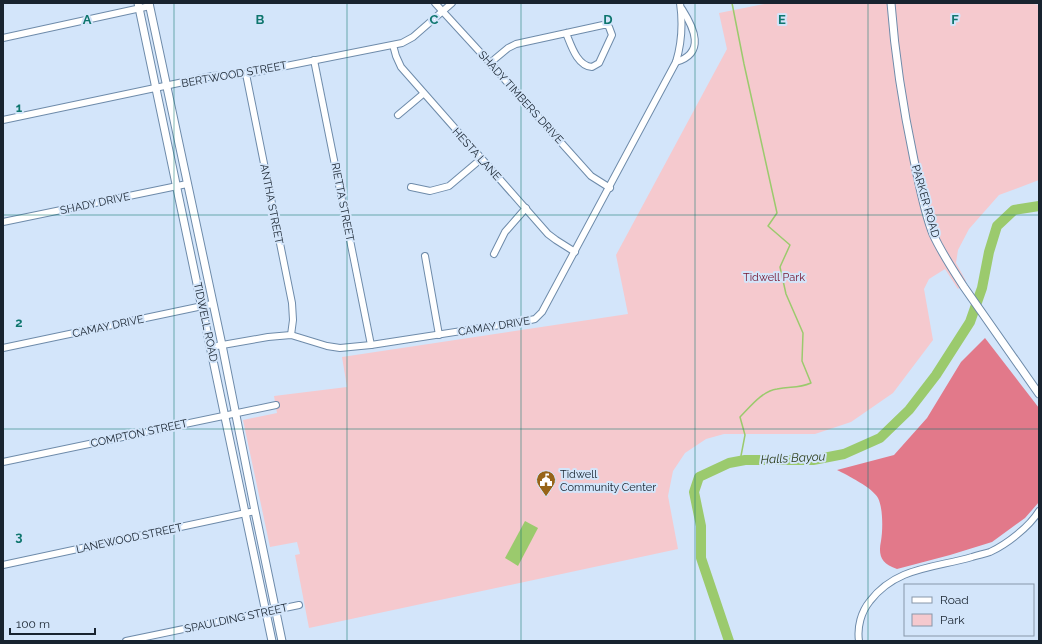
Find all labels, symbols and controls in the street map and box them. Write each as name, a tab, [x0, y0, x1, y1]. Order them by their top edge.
text: A	[83, 12, 92, 27]
text: B	[256, 12, 265, 27]
text: C	[430, 12, 439, 27]
text: D	[603, 12, 613, 27]
text: E	[778, 12, 786, 27]
text: F	[951, 12, 959, 27]
street label: SHADY TIMBERS DRIVE	[475, 48, 566, 147]
street label: BERTWOOD STREET	[180, 59, 288, 90]
text: 1	[16, 100, 23, 115]
street label: HESTA LANE	[450, 125, 504, 184]
street label: RIETTA STREET	[329, 162, 357, 243]
street label: ANTHA STREET	[257, 163, 286, 246]
street label: PARKER ROAD	[909, 163, 942, 239]
street label: SHADY DRIVE	[59, 190, 132, 217]
park label: Tidwell Park	[743, 271, 805, 284]
street label: TIDWELL ROAD	[191, 281, 220, 363]
street label: CAMAY DRIVE	[71, 313, 145, 340]
street label: CAMAY DRIVE	[457, 314, 531, 339]
text: 2	[15, 315, 23, 330]
street label: COMPTON STREET	[89, 417, 189, 450]
water label: Halls Bayou	[760, 449, 826, 467]
place label: Tidwell Community Center	[560, 468, 656, 494]
public building icon: Tidwell Community Center	[535, 469, 557, 497]
street label: LANEWOOD STREET	[75, 521, 184, 556]
text: 3	[15, 529, 23, 544]
legend	[904, 584, 1034, 636]
text: Road	[940, 593, 969, 607]
street label: SPAULDING STREET	[183, 601, 289, 636]
scale bar	[10, 610, 95, 636]
text: Park	[940, 613, 965, 627]
text: 100 m	[16, 617, 50, 631]

